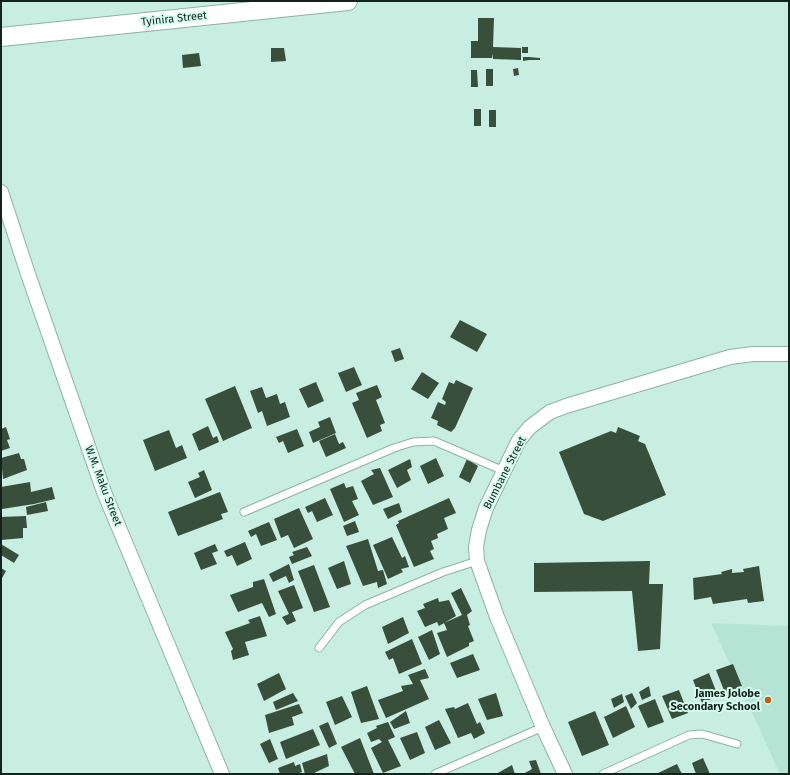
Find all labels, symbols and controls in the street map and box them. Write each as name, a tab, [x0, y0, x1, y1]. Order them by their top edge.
street label: Tyinira Street	[141, 9, 207, 29]
street label: Bumbane Street	[481, 434, 529, 512]
street label: W.M. Maku Street	[82, 444, 124, 528]
place label: James Jolobe Secondary School	[670, 687, 760, 713]
marker: James Jolobe Secondary School	[763, 695, 773, 705]

